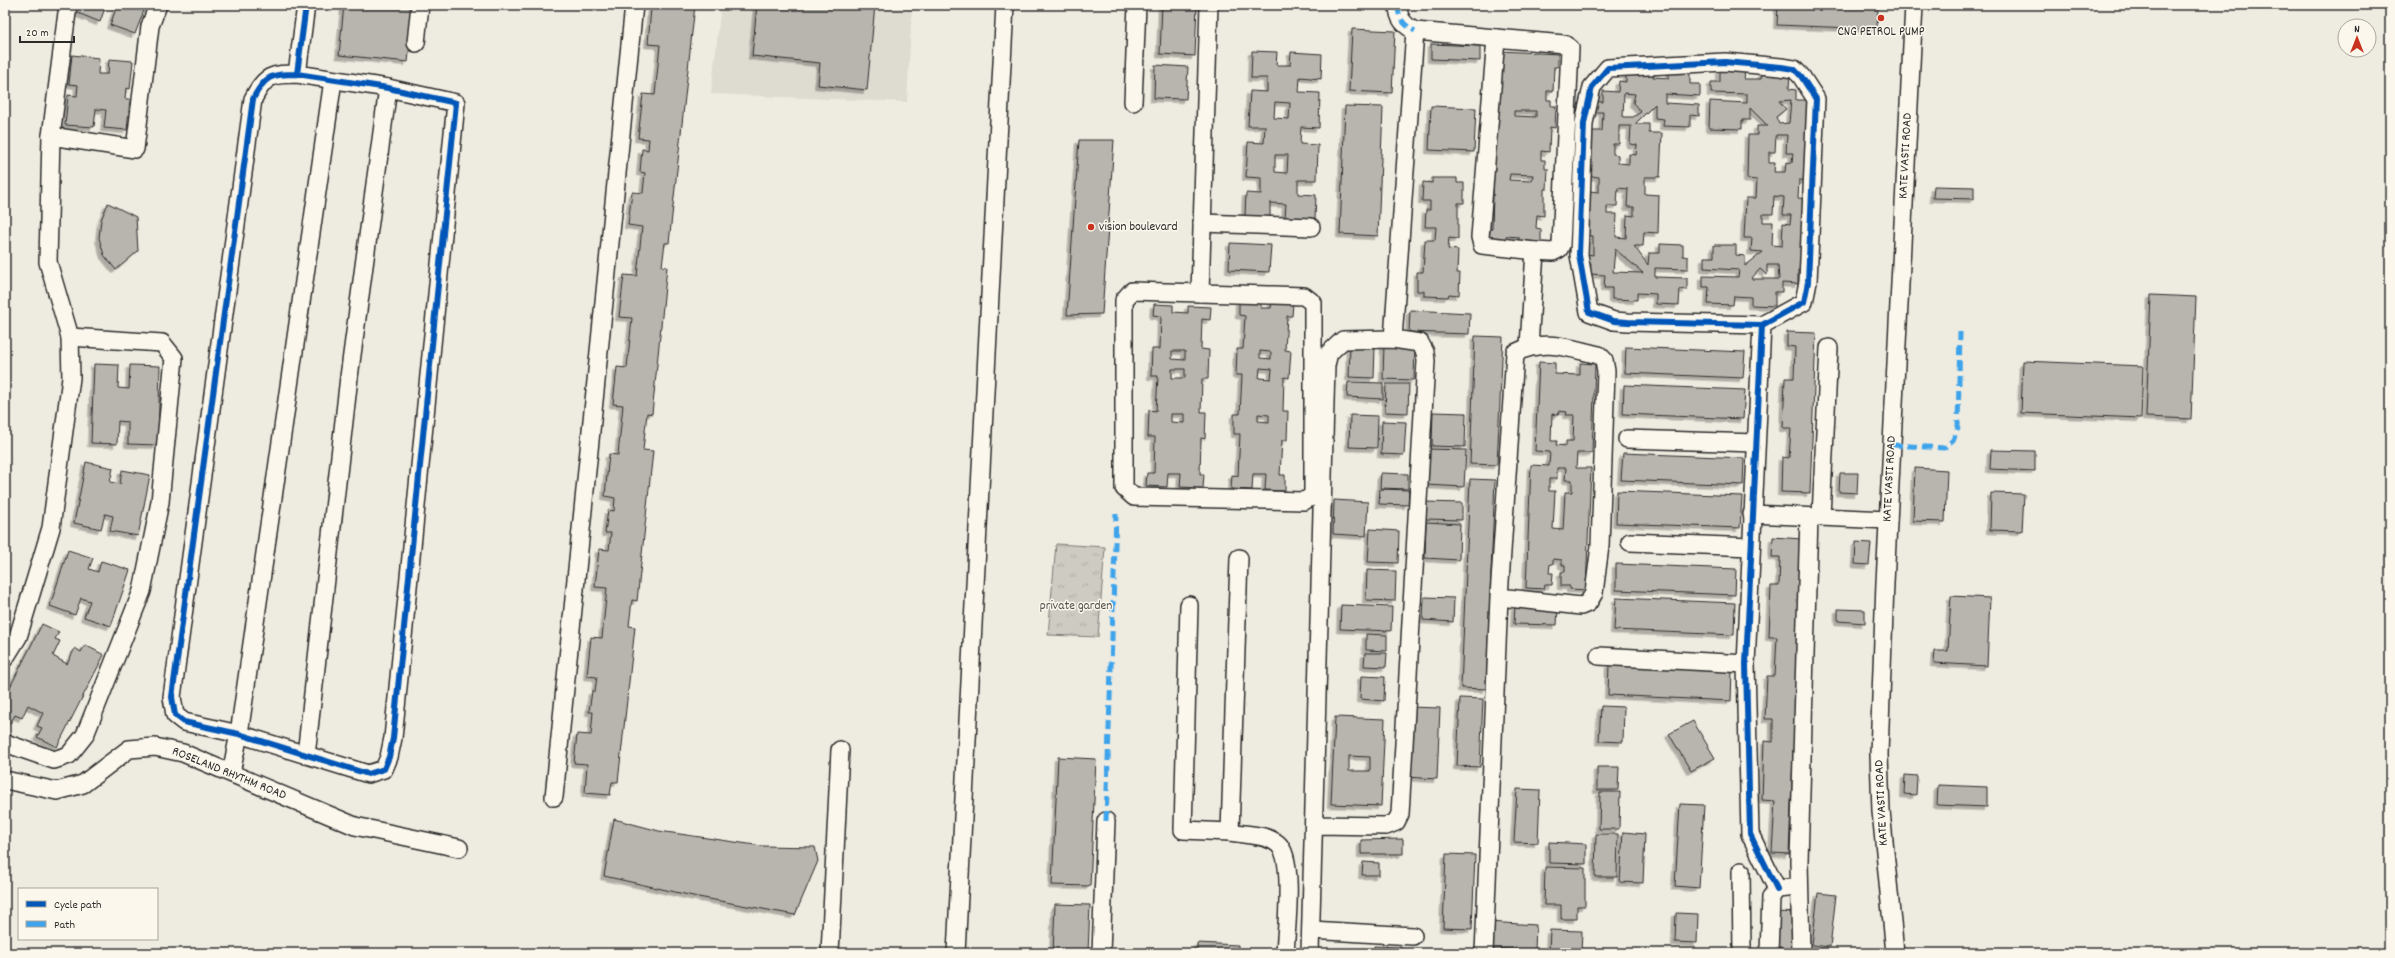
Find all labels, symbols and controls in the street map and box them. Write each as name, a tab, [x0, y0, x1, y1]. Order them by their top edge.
marker: CNG PETROL PUMP	[1876, 13, 1886, 23]
scale bar	[20, 18, 74, 44]
north arrow	[2337, 18, 2377, 58]
text: N	[2354, 22, 2360, 38]
place label: CNG PETROL PUMP	[1837, 23, 1925, 42]
text: 20 m	[26, 25, 49, 42]
street label: KATE VASTI ROAD	[1894, 112, 1918, 199]
place label: vision boulevard	[1099, 218, 1178, 237]
marker: vision boulevard	[1086, 222, 1096, 232]
street label: KATE VASTI ROAD	[1878, 435, 1902, 522]
park label: private garden	[1040, 597, 1112, 616]
street label: ROSELAND RHYTHM ROAD	[169, 742, 289, 806]
street label: KATE VASTI ROAD	[1870, 759, 1894, 846]
legend	[18, 888, 158, 940]
text: Cycle path	[54, 897, 102, 914]
text: Path	[54, 917, 75, 934]

